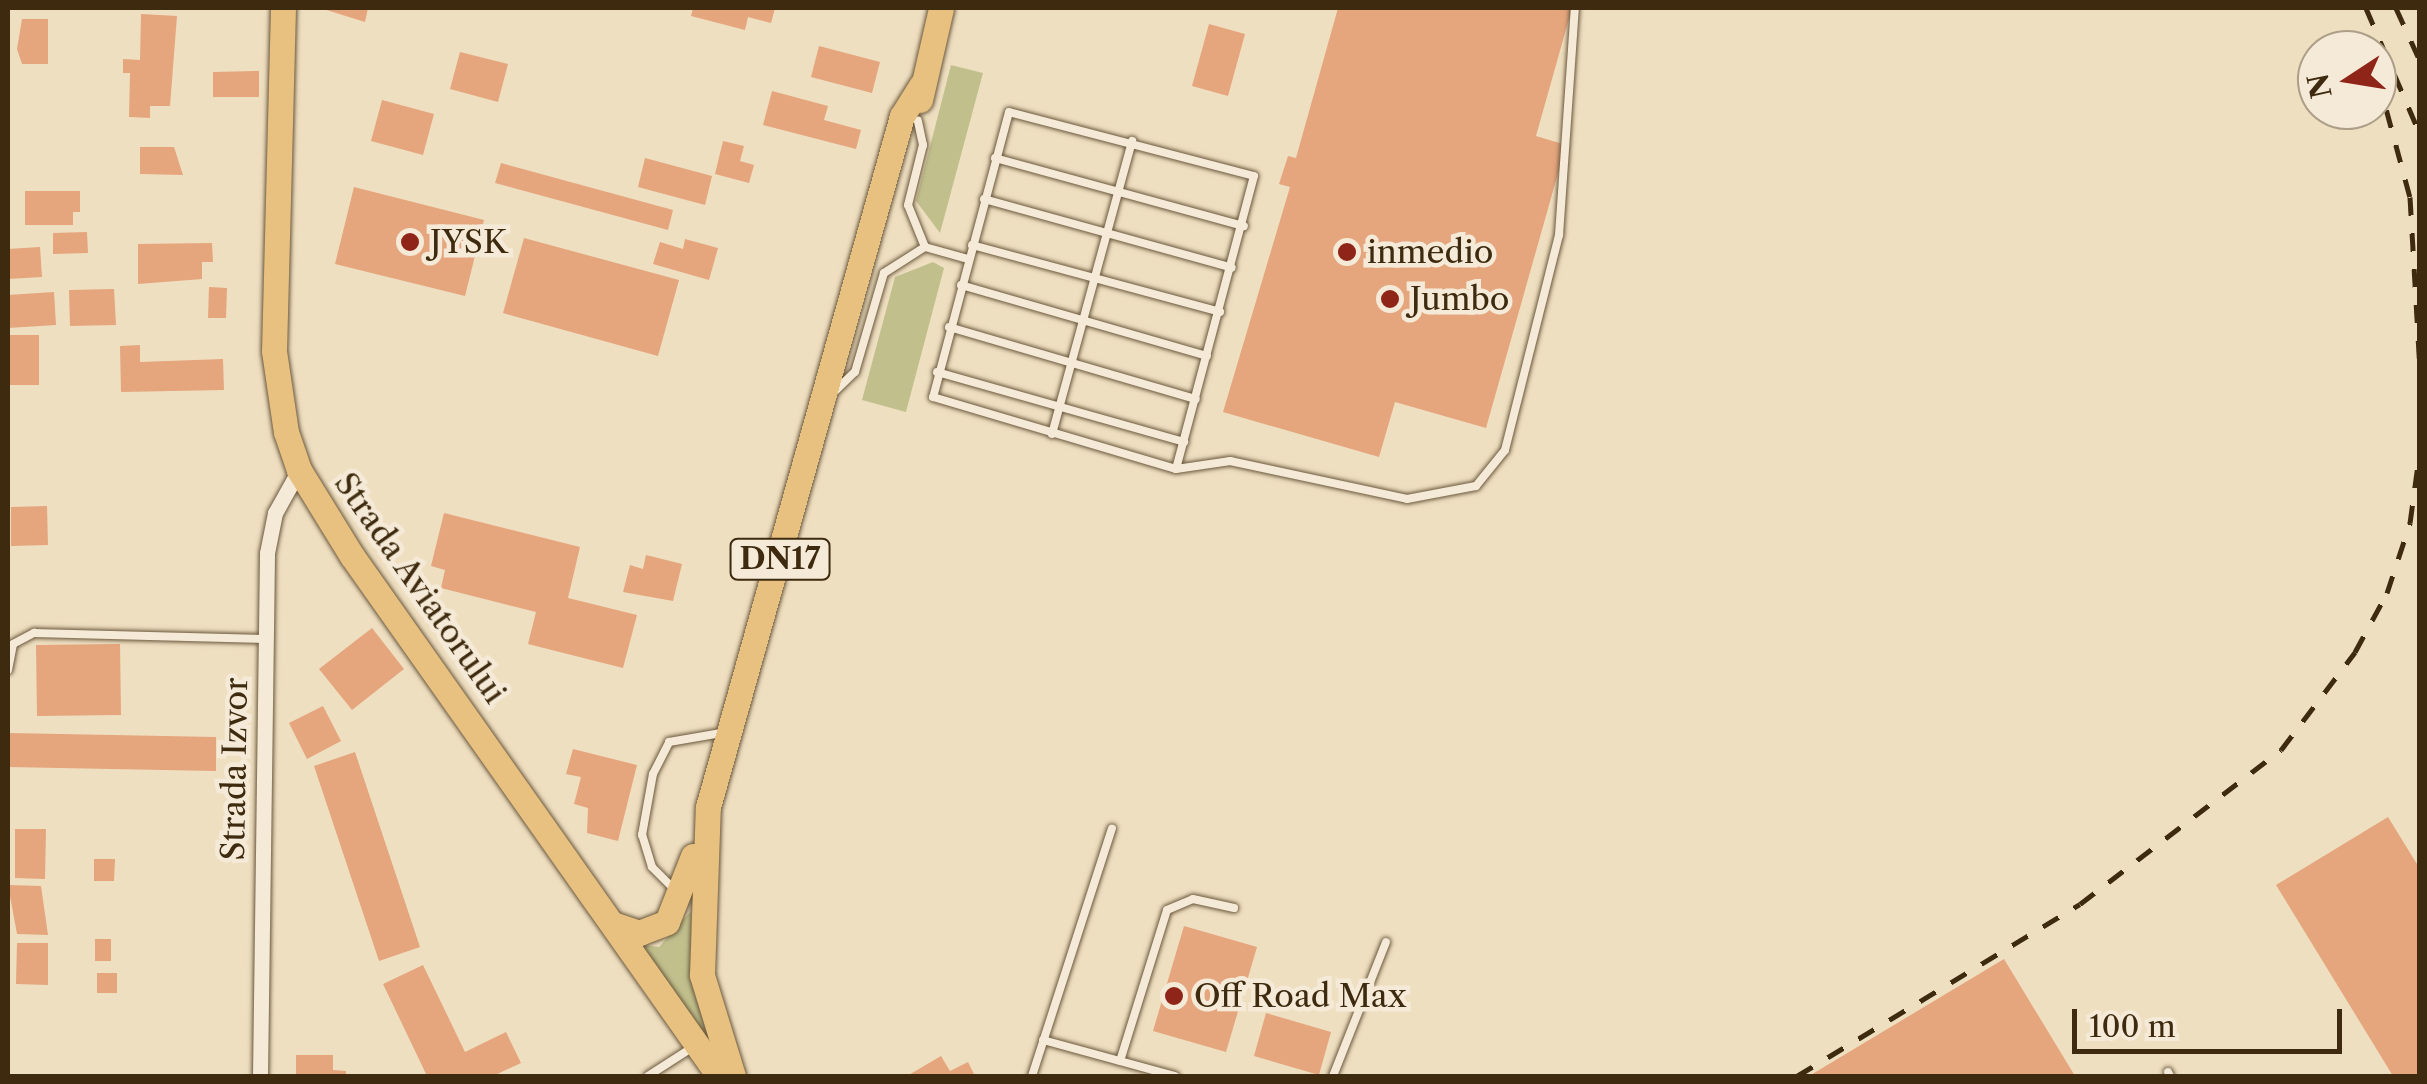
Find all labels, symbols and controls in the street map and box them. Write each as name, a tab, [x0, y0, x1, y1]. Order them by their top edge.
north arrow	[2297, 30, 2397, 130]
text: N	[2300, 70, 2339, 101]
place label: JYSK	[430, 223, 508, 261]
marker: JYSK	[399, 231, 421, 253]
place label: inmedio	[1367, 233, 1493, 271]
marker: inmedio	[1336, 241, 1358, 263]
place label: Jumbo	[1410, 280, 1509, 318]
marker: Jumbo	[1379, 288, 1401, 310]
street label: Strada Aviatorului	[326, 465, 514, 711]
road number: DN17	[728, 534, 832, 584]
street label: Strada Izvor	[214, 677, 256, 861]
place label: Off Road Max	[1194, 977, 1406, 1015]
marker: Off Road Max	[1163, 985, 1185, 1007]
scale bar	[2077, 989, 2347, 1051]
text: 100 m	[2089, 1008, 2176, 1045]

